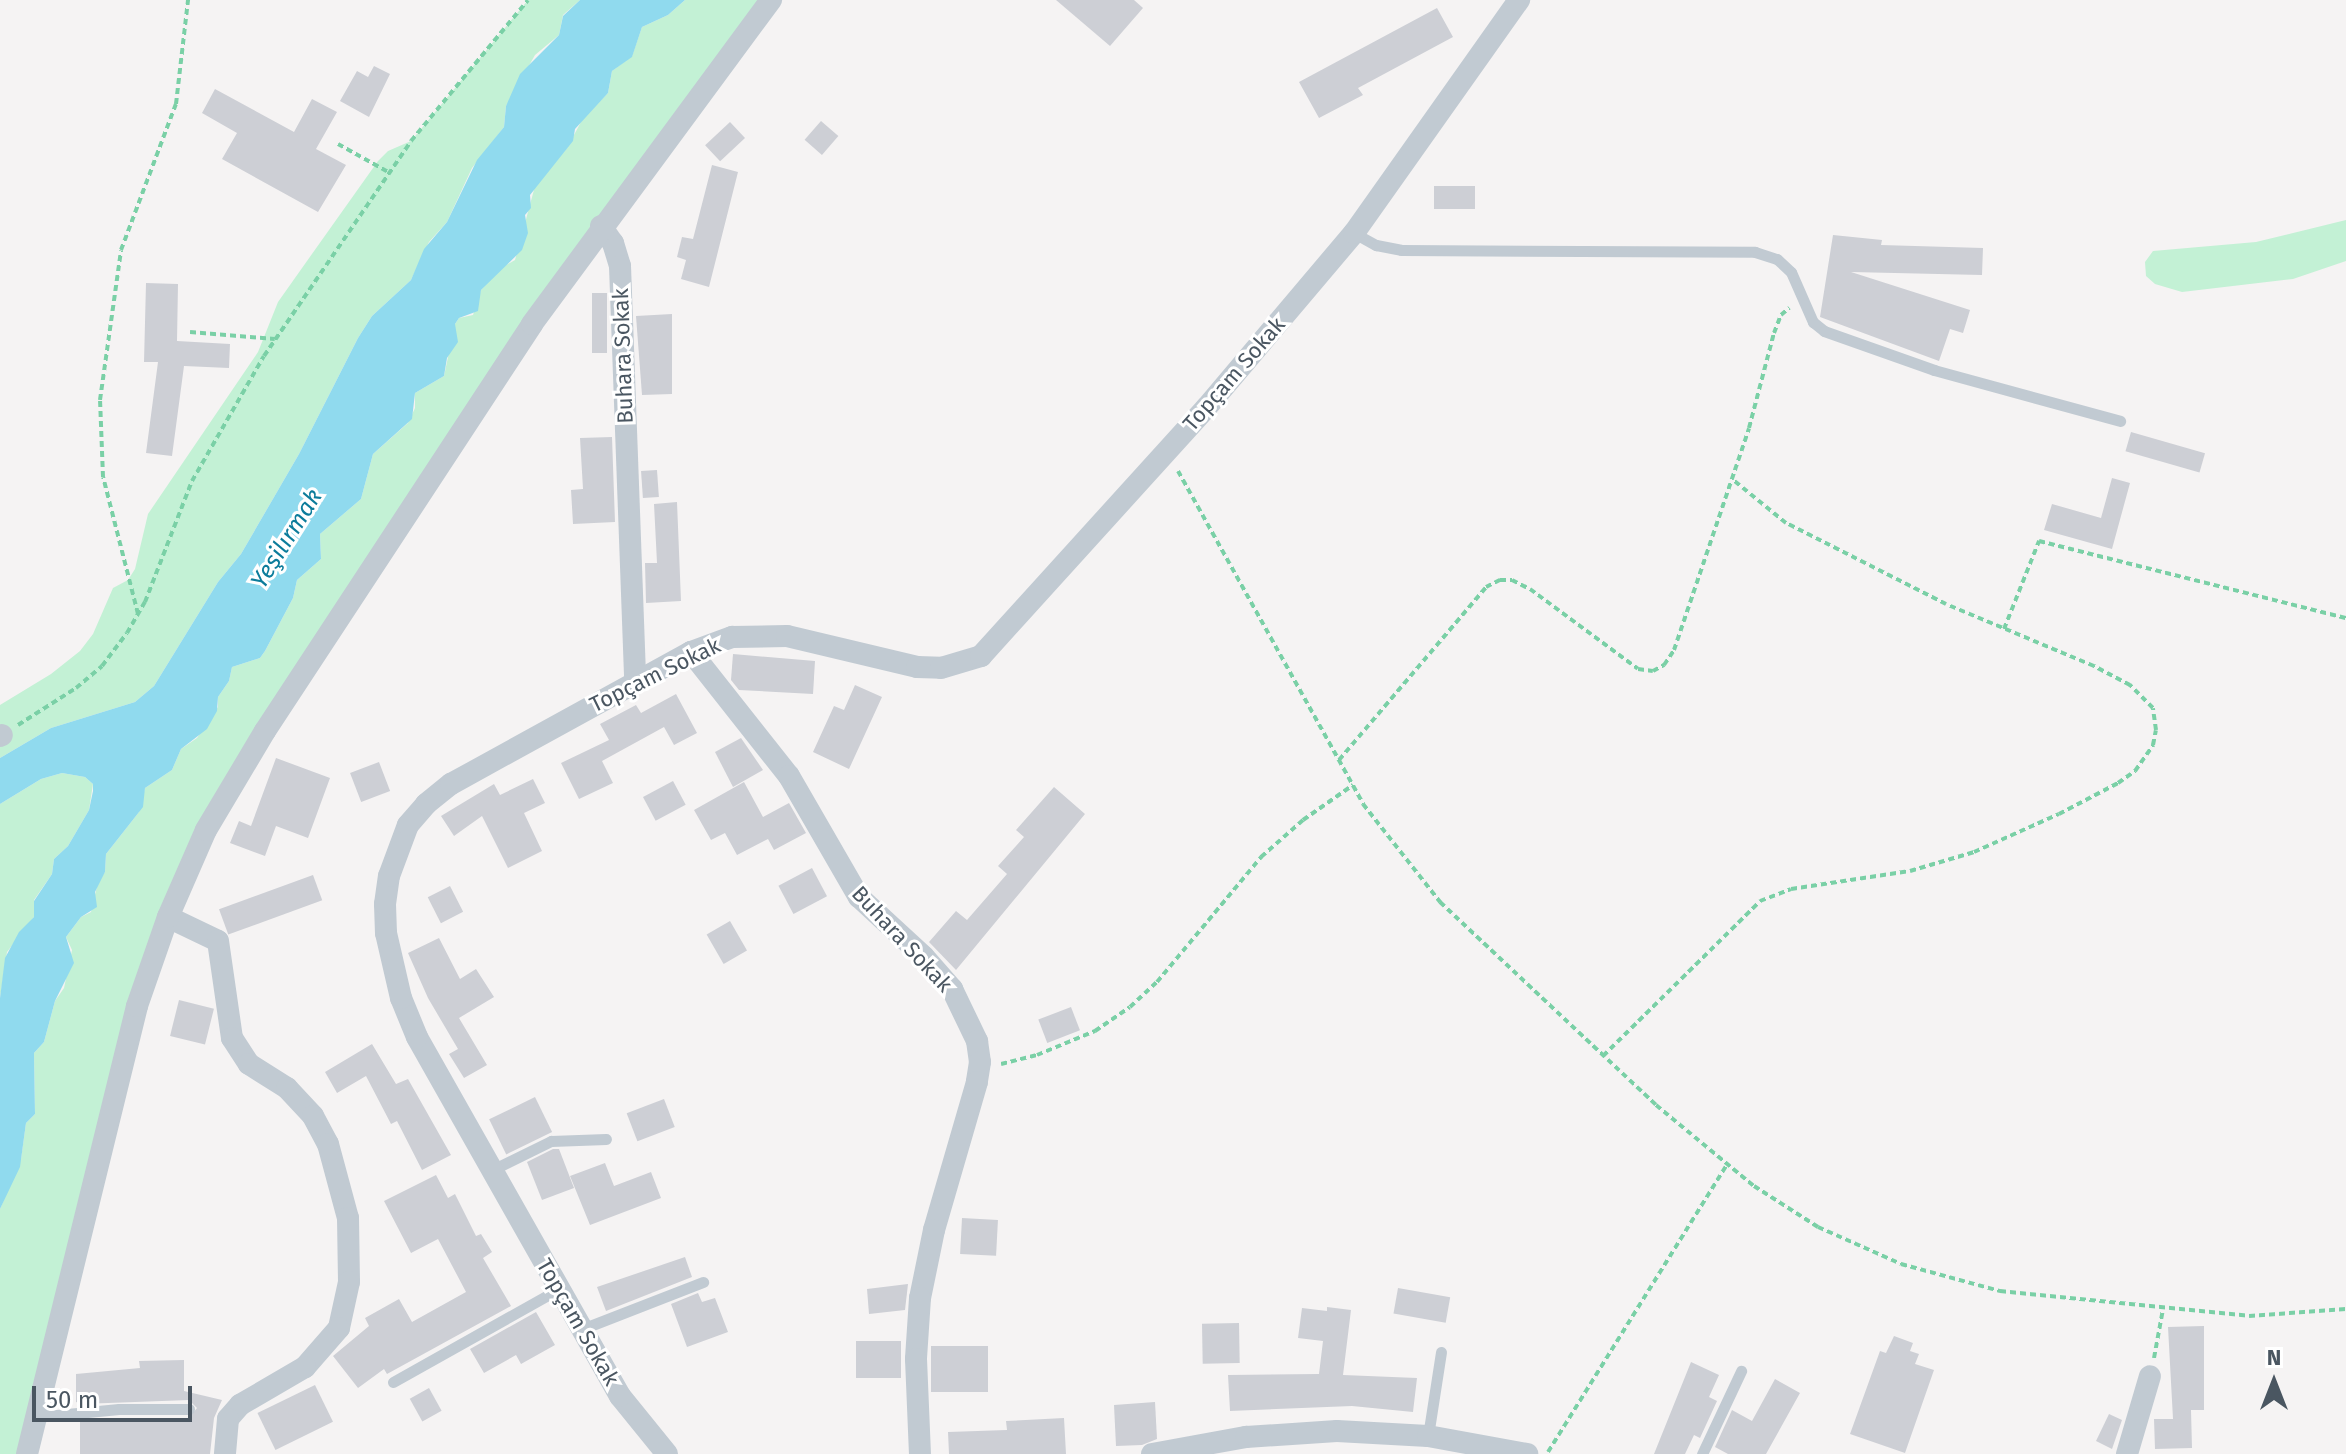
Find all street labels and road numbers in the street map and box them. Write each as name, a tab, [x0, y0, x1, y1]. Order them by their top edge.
street label: Buhara Sokak	[607, 288, 639, 424]
street label: Topçam Sokak	[1177, 312, 1291, 436]
street label: Topçam Sokak	[585, 632, 725, 718]
street label: Buhara Sokak	[846, 880, 958, 998]
street label: Topçam Sokak	[531, 1254, 625, 1390]

